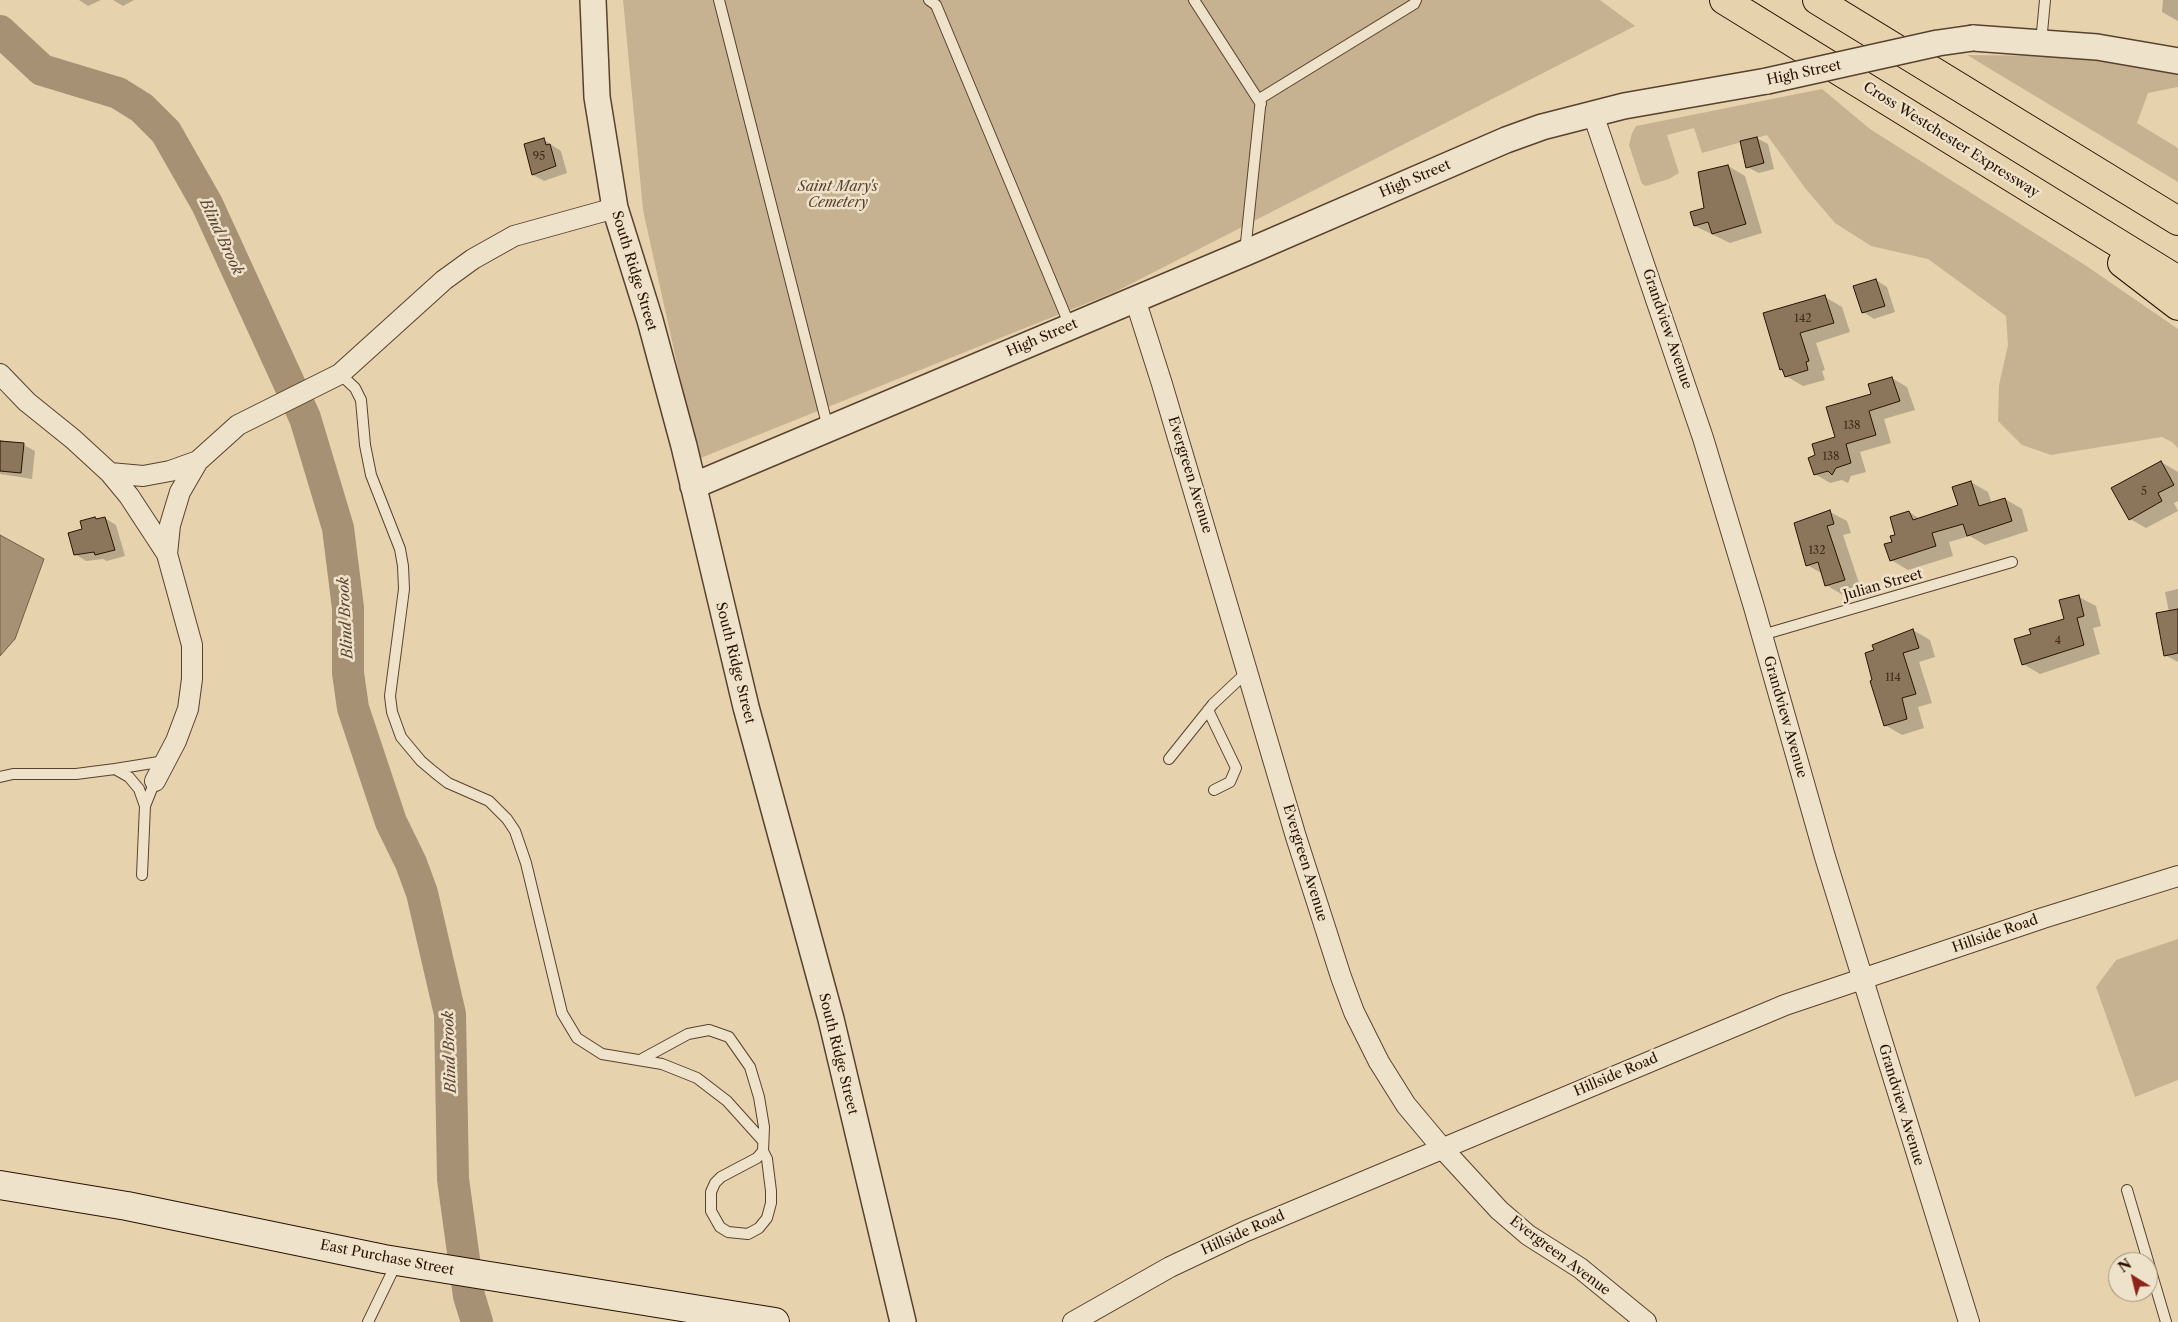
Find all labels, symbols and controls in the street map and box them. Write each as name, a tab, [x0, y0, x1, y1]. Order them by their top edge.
street label: High Street	[1765, 57, 1843, 89]
street label: Cross Westchester Expressway	[1860, 79, 2042, 201]
house number: 95	[533, 150, 545, 164]
street label: High Street	[1377, 156, 1453, 202]
park label: Saint Mary's Cemetery	[798, 179, 878, 212]
water label: Blind Brook	[195, 196, 247, 278]
street label: South Ridge Street	[608, 209, 660, 333]
street label: Grandview Avenue	[1639, 267, 1695, 391]
house number: 142	[1794, 312, 1812, 326]
street label: High Street	[1004, 315, 1080, 361]
street label: Evergreen Avenue	[1164, 414, 1216, 536]
house number: 138	[1843, 419, 1861, 433]
house number: 138	[1822, 450, 1840, 464]
house number: 5	[2141, 485, 2147, 499]
house number: 132	[1808, 544, 1826, 558]
street label: Julian Street	[1842, 566, 1924, 604]
water label: Blind Brook	[335, 576, 357, 660]
street label: South Ridge Street	[712, 601, 758, 725]
house number: 4	[2055, 634, 2061, 648]
street label: Grandview Avenue	[1760, 654, 1810, 780]
house number: 114	[1885, 671, 1901, 685]
street label: Evergreen Avenue	[1279, 802, 1331, 924]
street label: Hillside Road	[1950, 911, 2040, 957]
street label: South Ridge Street	[815, 992, 861, 1116]
water label: Blind Brook	[440, 1011, 460, 1093]
street label: Grandview Avenue	[1875, 1042, 1927, 1168]
street label: Hillside Road	[1571, 1050, 1661, 1100]
street label: Hillside Road	[1199, 1207, 1287, 1259]
street label: Evergreen Avenue	[1506, 1213, 1614, 1299]
street label: East Purchase Street	[319, 1237, 455, 1279]
north arrow	[2108, 1252, 2158, 1302]
text: N	[2115, 1255, 2135, 1277]

